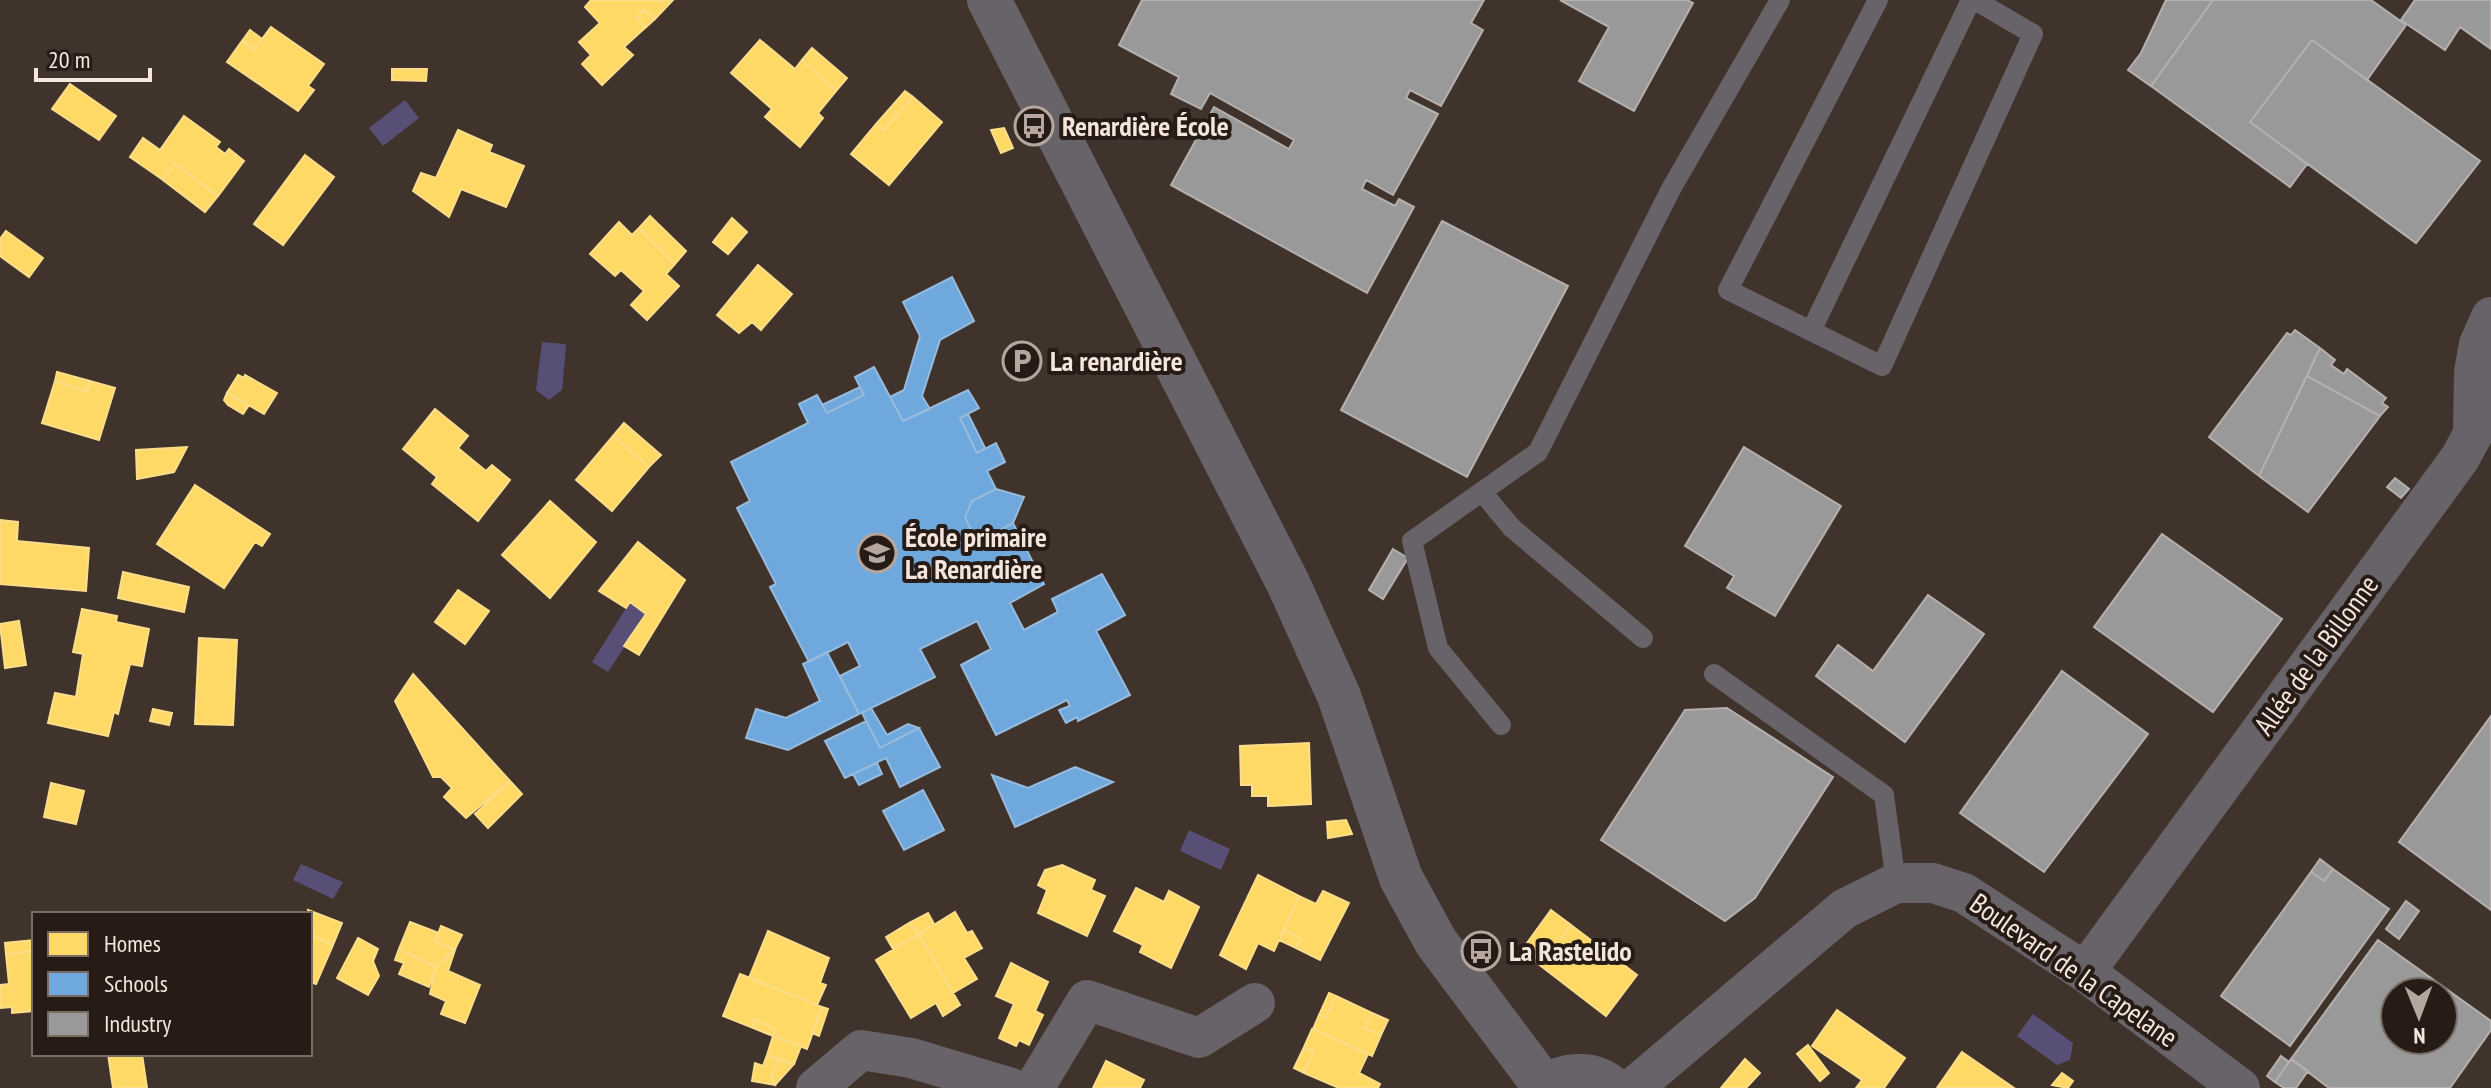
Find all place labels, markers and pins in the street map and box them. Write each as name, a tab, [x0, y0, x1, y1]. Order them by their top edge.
bus stop icon: Renardière École	[1013, 105, 1055, 147]
place label: Renardière École	[1062, 107, 1229, 144]
parking icon: La renardière	[1001, 340, 1043, 382]
place label: La renardière	[1050, 342, 1183, 379]
place label: École primaire La Renardière	[905, 518, 1047, 587]
school or university icon: École primaire La Renardière	[856, 532, 898, 574]
bus stop icon: La Rastelido	[1460, 930, 1502, 972]
place label: La Rastelido	[1509, 932, 1632, 969]

